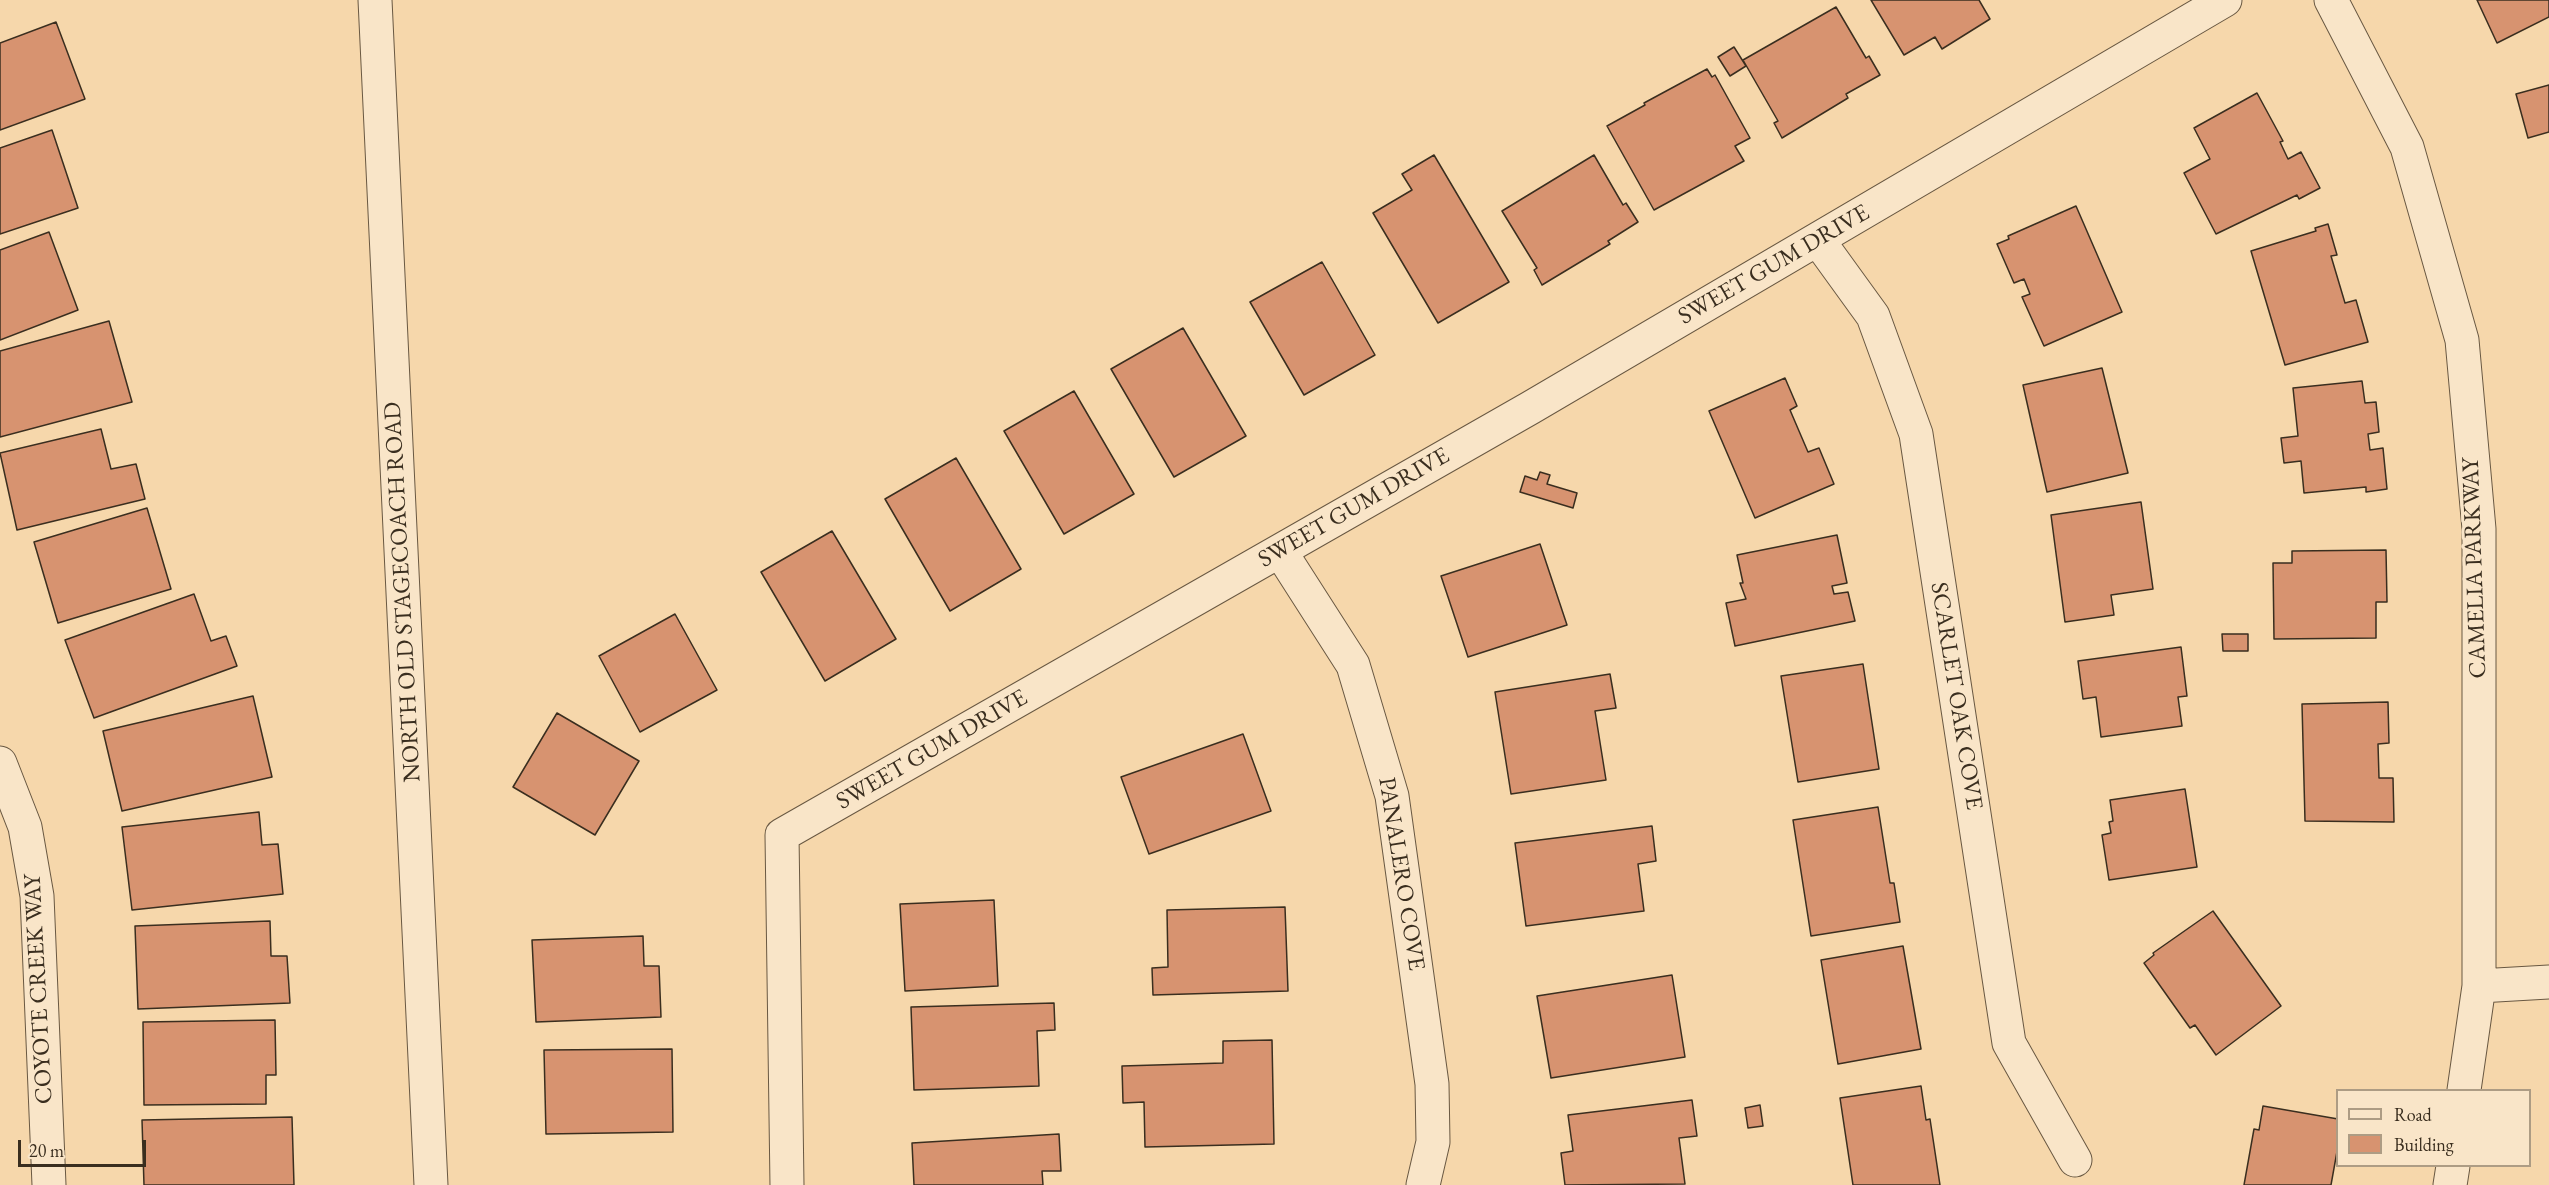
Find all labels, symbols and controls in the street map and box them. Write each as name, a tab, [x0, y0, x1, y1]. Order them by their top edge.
street label: SWEET GUM DRIVE	[1673, 199, 1875, 331]
street label: NORTH OLD STAGECOACH ROAD	[379, 401, 427, 783]
street label: SWEET GUM DRIVE	[1253, 442, 1455, 574]
street label: CAMELIA PARKWAY	[2457, 457, 2493, 679]
street label: SCARLET OAK COVE	[1924, 580, 1988, 812]
street label: SWEET GUM DRIVE	[831, 684, 1033, 816]
street label: PANALERO COVE	[1372, 775, 1430, 973]
street label: COYOTE CREEK WAY	[19, 873, 59, 1105]
legend	[2336, 1089, 2531, 1167]
text: Road	[2394, 1103, 2432, 1126]
scale bar	[21, 1128, 148, 1166]
text: Building	[2394, 1133, 2454, 1156]
text: 20 m	[29, 1139, 64, 1162]

